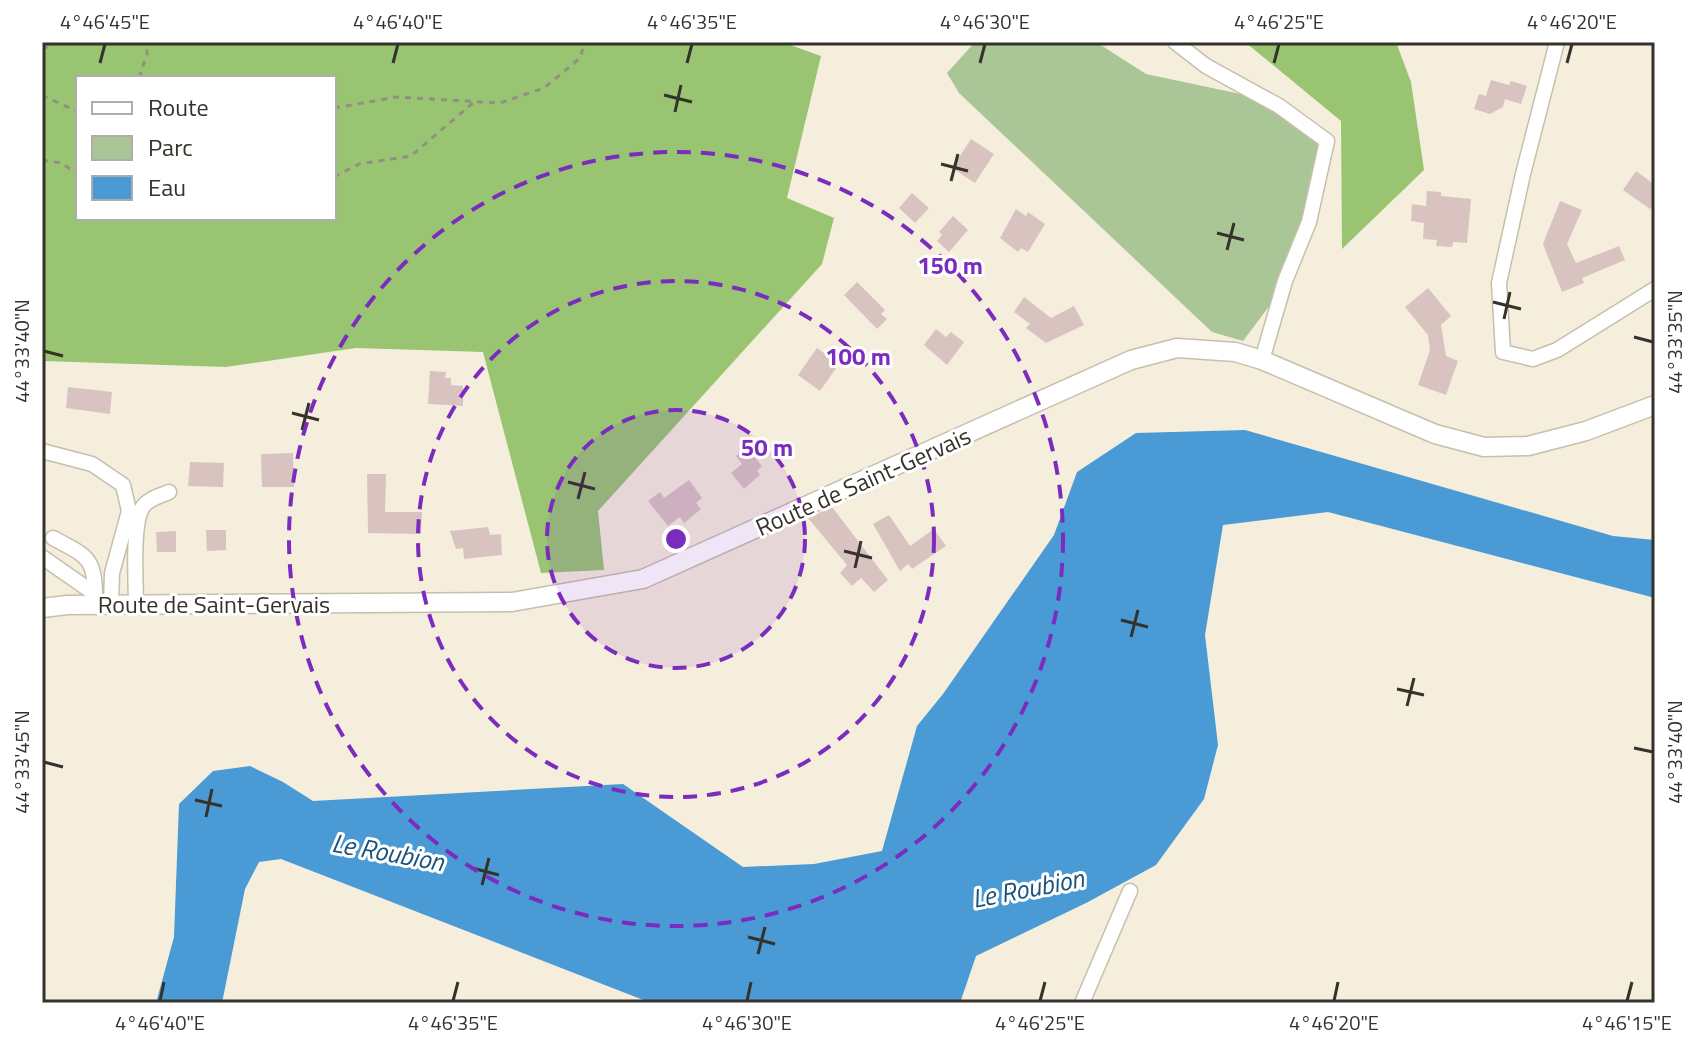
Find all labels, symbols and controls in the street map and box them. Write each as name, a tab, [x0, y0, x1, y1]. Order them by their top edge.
text: 4°46'45"E	[60, 6, 150, 37]
text: 4°46'40"E	[353, 6, 443, 37]
text: 4°46'35"E	[647, 6, 737, 37]
text: 4°46'30"E	[940, 6, 1030, 37]
text: 4°46'25"E	[1234, 6, 1324, 37]
text: 4°46'20"E	[1527, 6, 1617, 37]
legend	[76, 76, 336, 220]
text: Route	[148, 89, 209, 125]
text: Parc	[148, 129, 193, 165]
text: Eau	[148, 169, 186, 205]
text: 150 m	[917, 247, 983, 283]
text: 44°33'35"N	[1659, 290, 1690, 394]
text: 44°33'40"N	[6, 299, 37, 403]
text: 100 m	[825, 338, 891, 374]
street label: Route de Saint-Gervais	[750, 417, 976, 545]
text: 50 m	[741, 429, 793, 465]
centre of rings	[662, 525, 690, 553]
street label: Route de Saint-Gervais	[98, 586, 330, 622]
text: 44°33'40"N	[1659, 700, 1690, 804]
text: 44°33'45"N	[6, 710, 37, 814]
water label: Le Roubion	[329, 823, 448, 881]
water label: Le Roubion	[969, 858, 1088, 918]
text: 4°46'40"E	[115, 1007, 205, 1038]
text: 4°46'35"E	[408, 1007, 498, 1038]
text: 4°46'30"E	[702, 1007, 792, 1038]
text: 4°46'25"E	[995, 1007, 1085, 1038]
text: 4°46'20"E	[1289, 1007, 1379, 1038]
text: 4°46'15"E	[1582, 1007, 1672, 1038]

